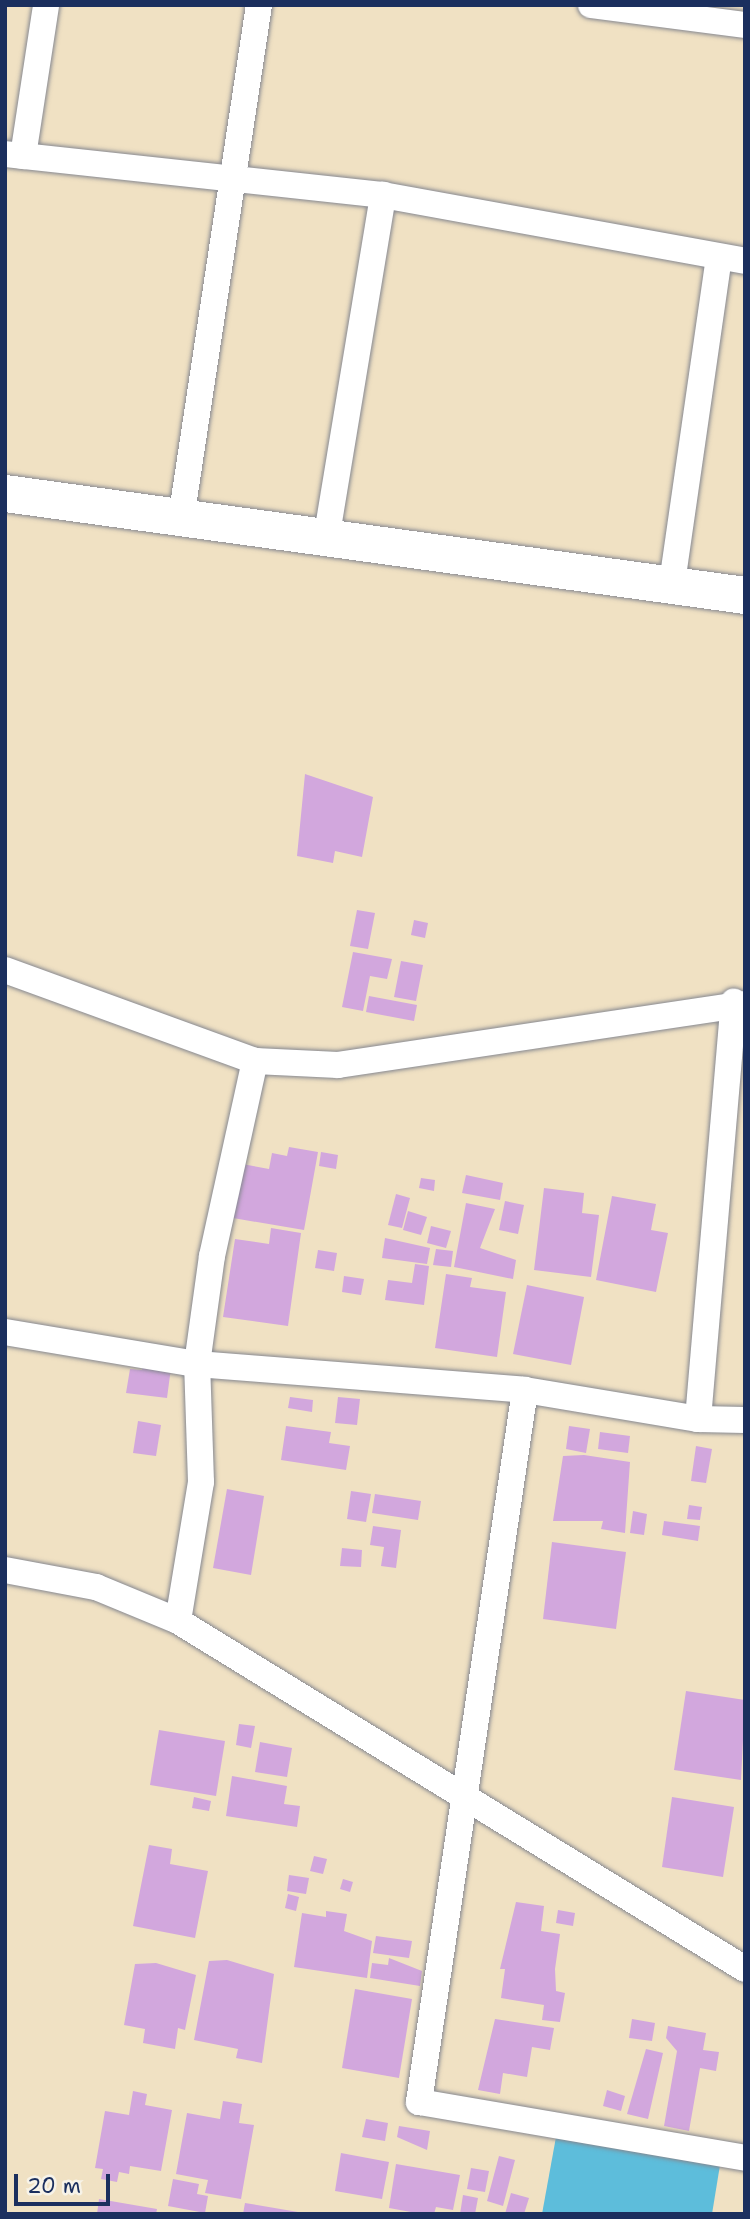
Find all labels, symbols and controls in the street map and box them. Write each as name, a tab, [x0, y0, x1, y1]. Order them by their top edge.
scale bar	[18, 2160, 114, 2204]
text: 20 m	[27, 2172, 81, 2200]

